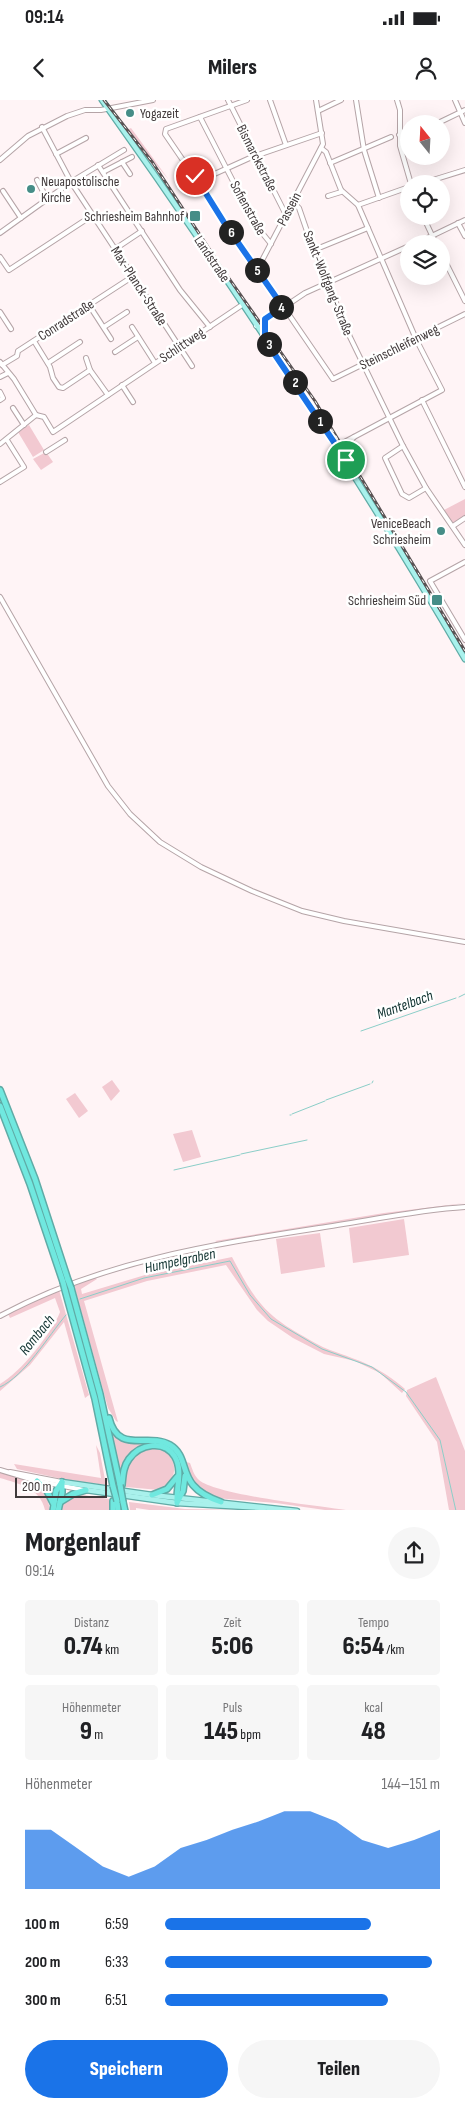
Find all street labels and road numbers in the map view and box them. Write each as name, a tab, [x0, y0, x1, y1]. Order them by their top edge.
street label: Bismarckstraße	[233, 122, 281, 194]
street label: Sofienstraße	[226, 178, 270, 238]
street label: Passein	[273, 189, 305, 229]
street label: Sankt-Wolfgang-Straße	[299, 228, 357, 338]
street label: Landstraße	[190, 233, 234, 285]
street label: Max-Planck-Straße	[107, 243, 171, 329]
street label: Conradstraße	[35, 296, 97, 344]
street label: Steinschleifenweg	[357, 320, 442, 374]
street label: Schlittweg	[156, 324, 208, 366]

